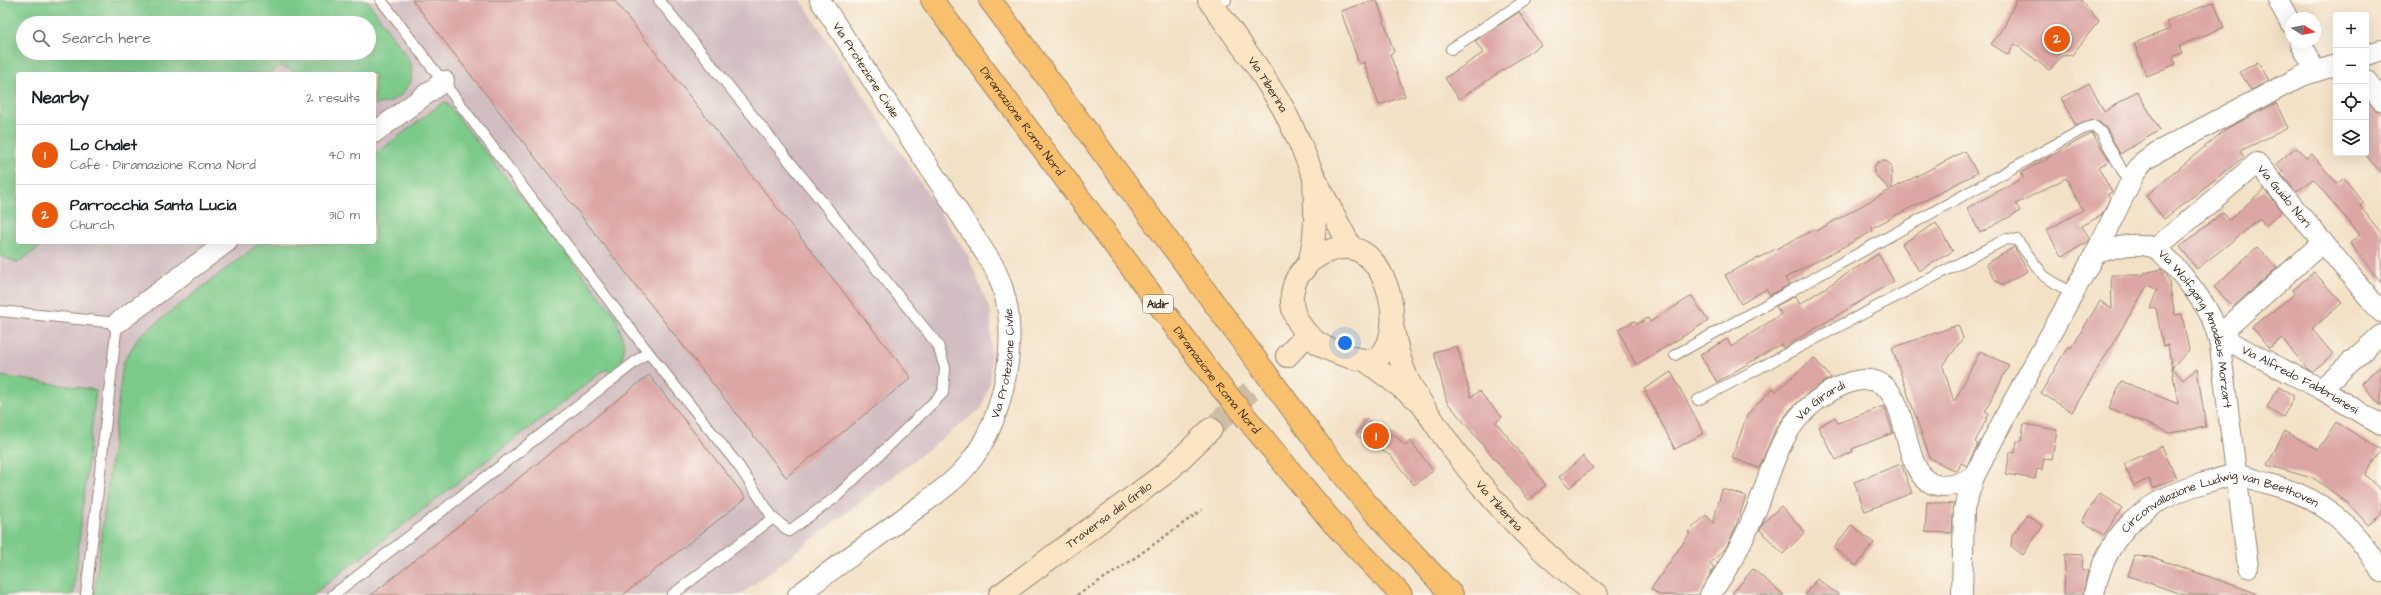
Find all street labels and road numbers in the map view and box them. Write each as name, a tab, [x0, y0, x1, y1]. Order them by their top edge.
street label: Via Protezione Civile	[828, 19, 903, 122]
street label: Via Tiberina	[1243, 53, 1292, 115]
street label: Diramazione Roma Nord	[975, 63, 1068, 180]
street label: Via Guido Nori	[2253, 161, 2315, 232]
street label: Via Wolfgang Amadeus Morzart	[2154, 246, 2236, 409]
road number: A1dir	[1143, 295, 1173, 313]
street label: Via Protezione Civile	[987, 307, 1019, 421]
street label: Diramazione Roma Nord	[1169, 323, 1264, 438]
street label: Via Alfredo Fabbrianesi	[2238, 342, 2362, 419]
street label: Via Girardi	[1792, 377, 1848, 424]
street label: Circonvallazione Ludwig van Beethoven	[2117, 467, 2322, 537]
street label: Via Tiberina	[1471, 477, 1526, 535]
street label: Traversa del Grillo	[1062, 478, 1156, 553]

